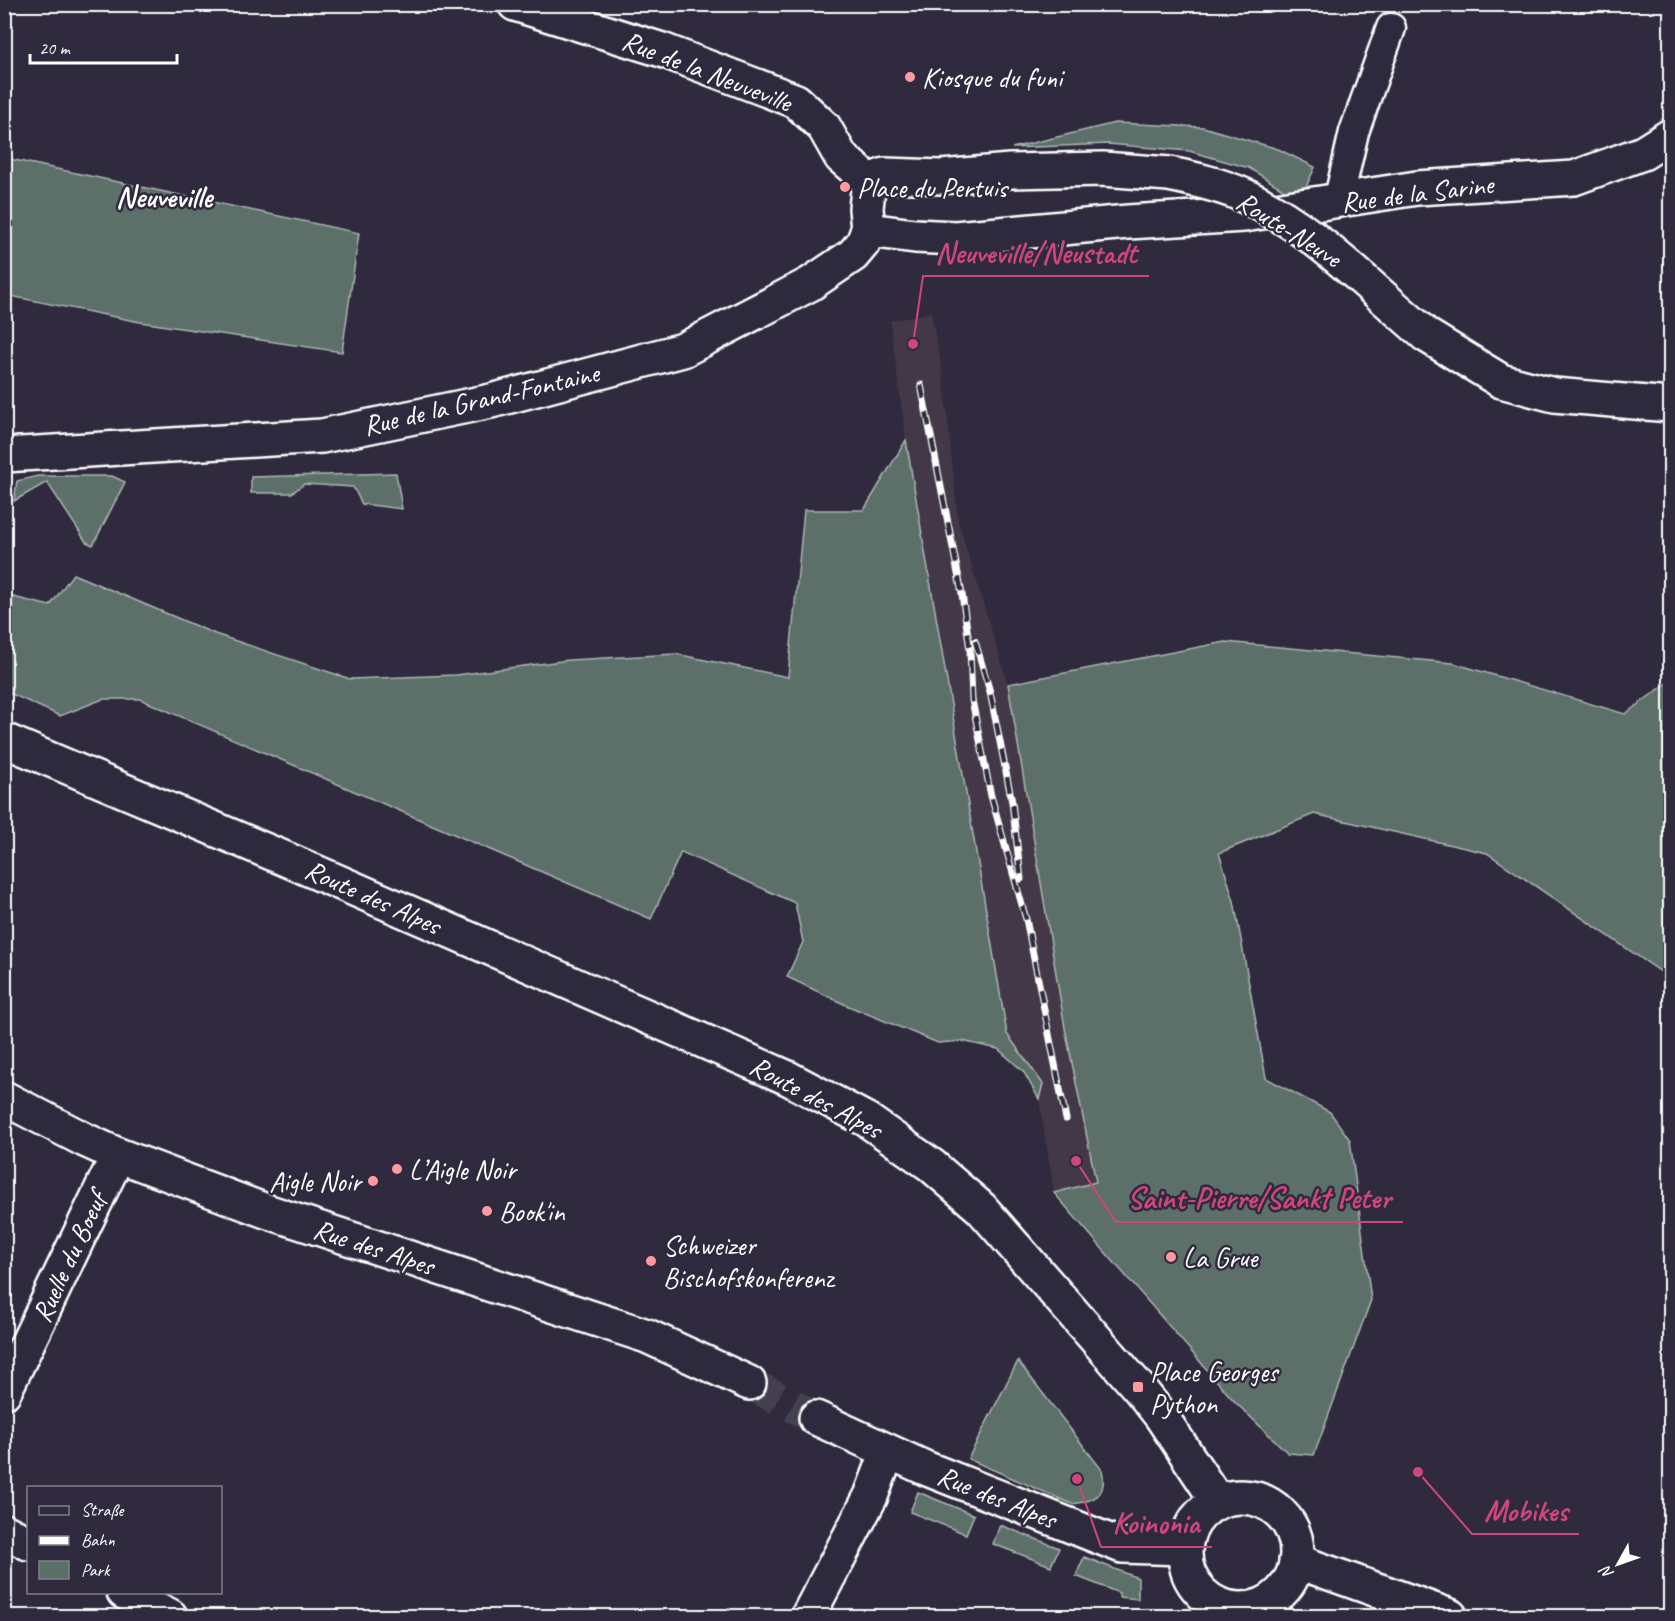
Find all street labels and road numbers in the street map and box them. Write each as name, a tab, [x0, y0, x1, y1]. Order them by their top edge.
street label: Rue de la Neuveville	[617, 23, 798, 120]
street label: Rue de la Sarine	[1339, 166, 1497, 220]
street label: Route-Neuve	[1230, 183, 1350, 276]
street label: Rue de la Grand-Fontaine	[360, 354, 604, 443]
street label: Route des Alpes	[300, 852, 448, 943]
street label: Route des Alpes	[744, 1048, 890, 1148]
street label: Ruelle du Boeuf	[24, 1181, 117, 1328]
street label: Rue des Alpes	[309, 1211, 441, 1284]
street label: Rue des Alpes	[933, 1457, 1064, 1538]

